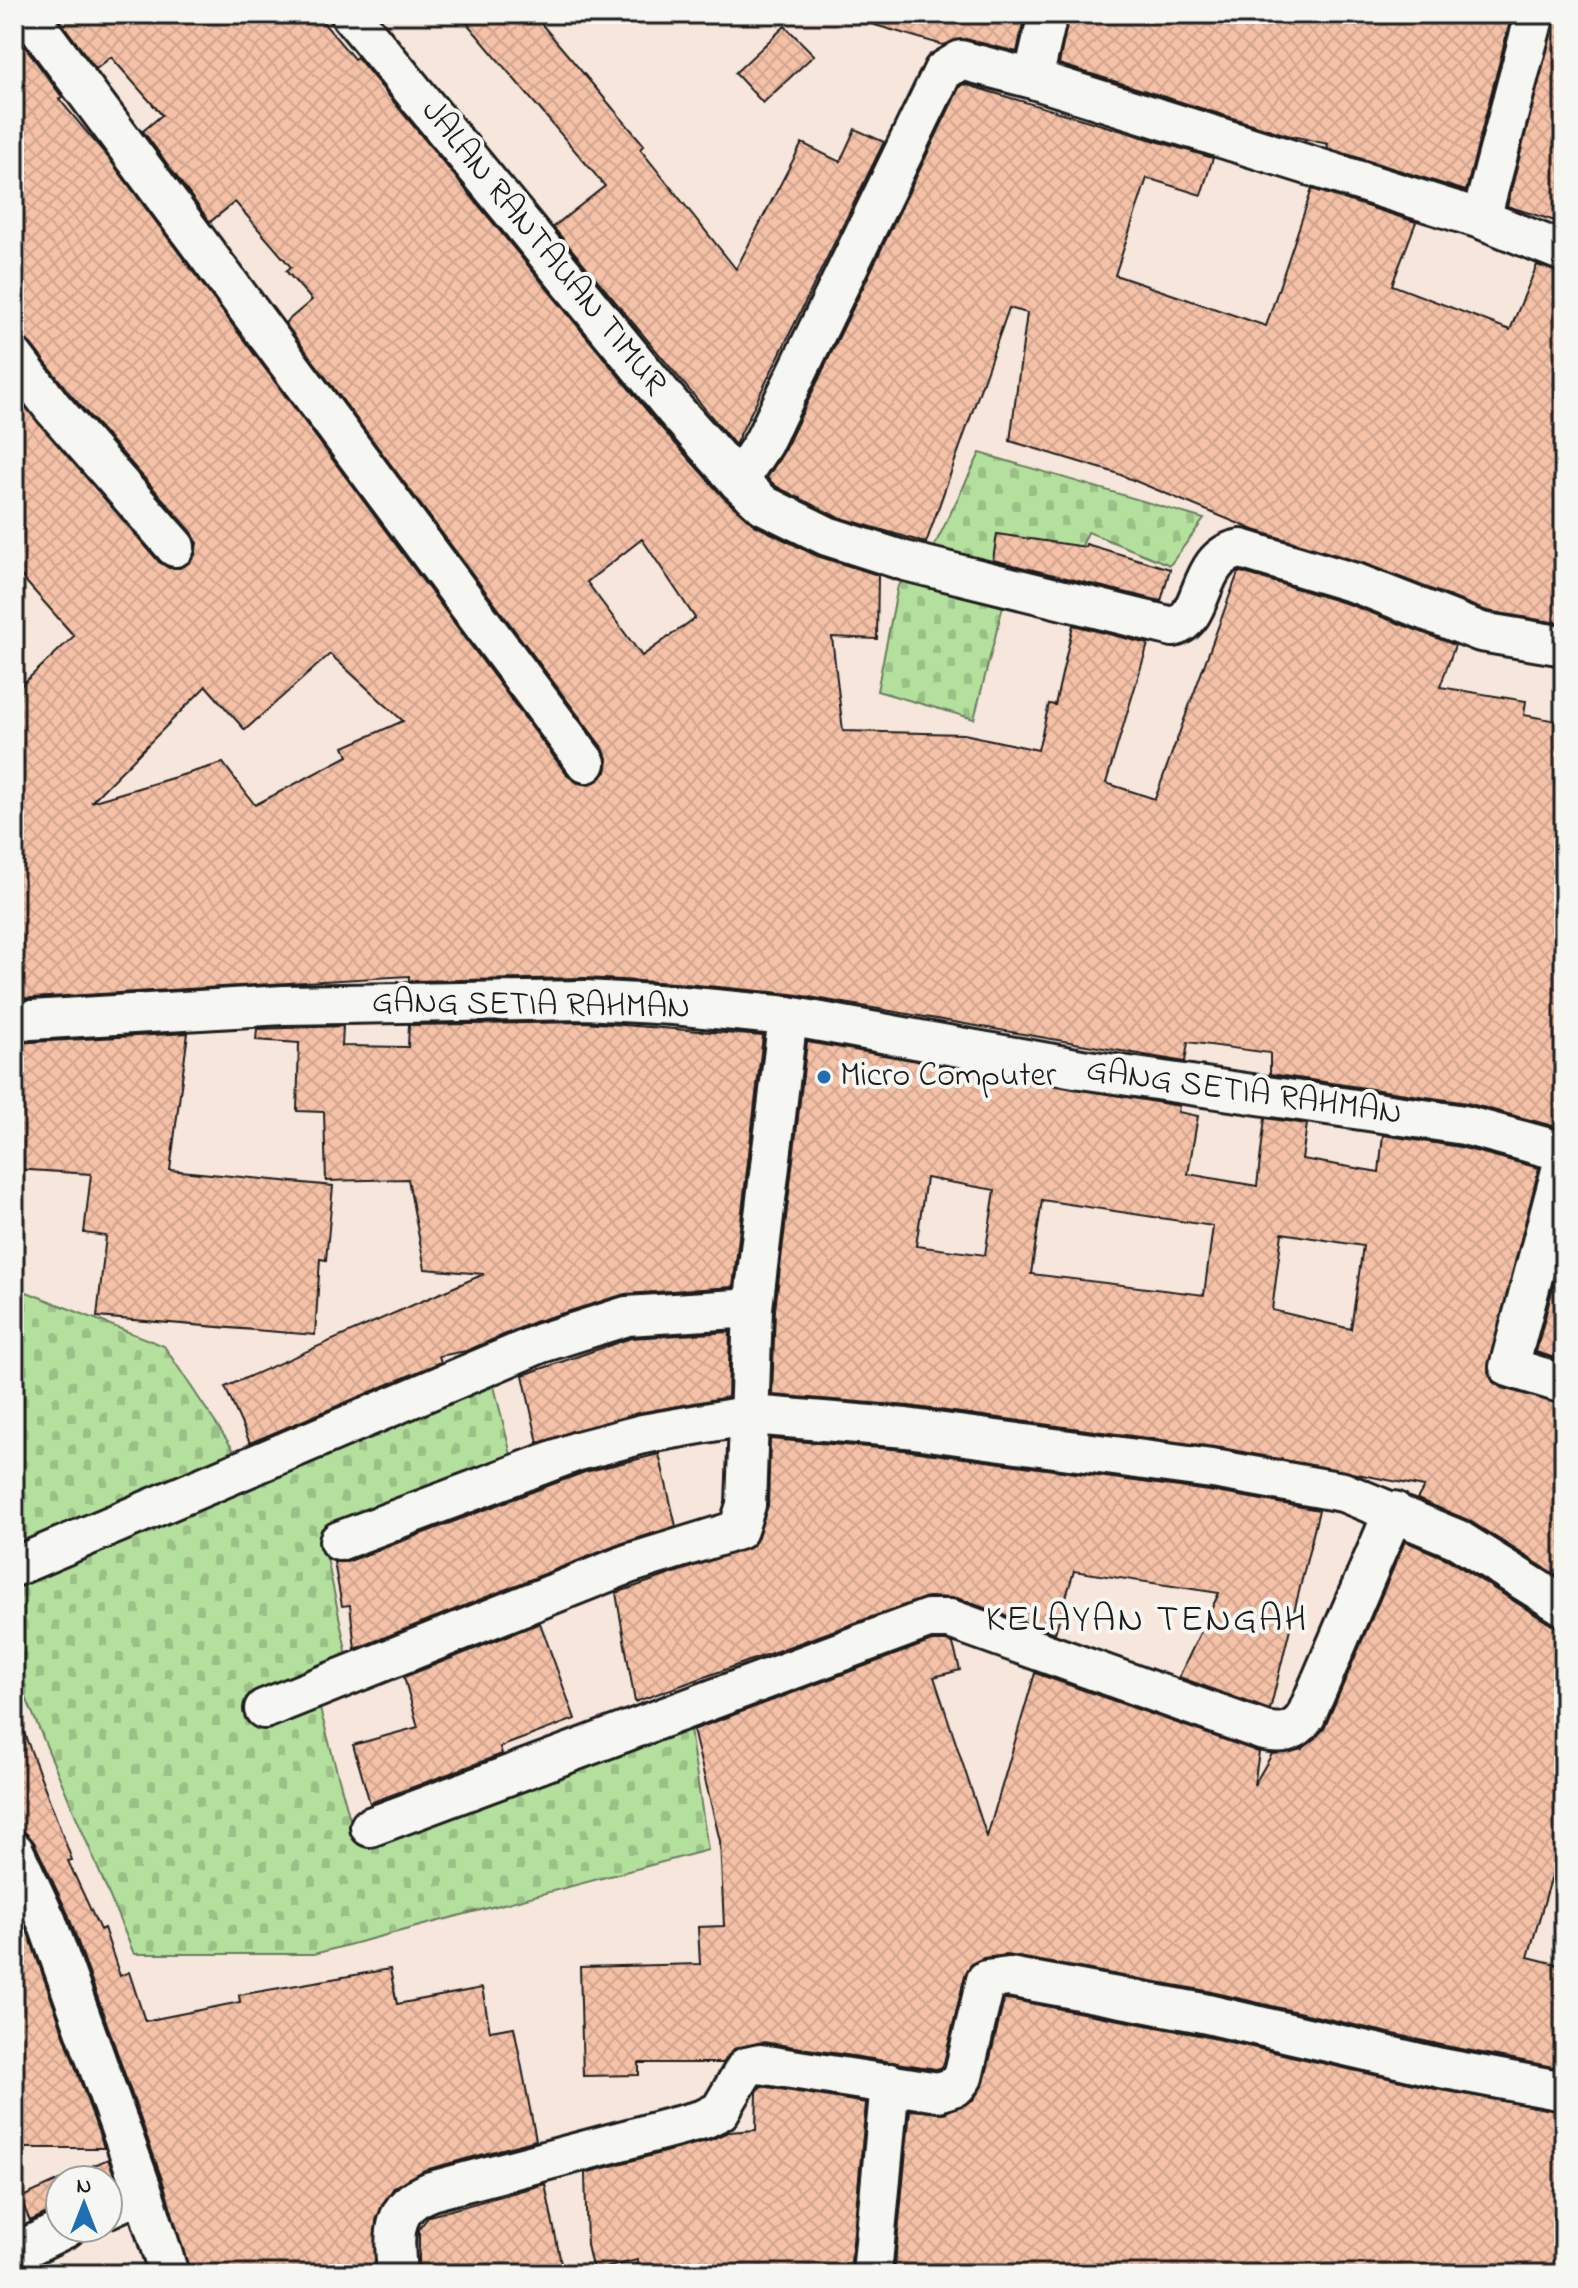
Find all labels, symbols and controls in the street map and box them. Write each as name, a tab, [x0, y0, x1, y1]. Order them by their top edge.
street label: JALAN RANTAUAN TIMUR	[408, 89, 678, 407]
street label: GANG SETIA RAHMAN	[371, 978, 691, 1034]
street label: GANG SETIA RAHMAN	[1083, 1046, 1405, 1140]
place label: Micro Computer	[840, 1052, 1057, 1102]
marker: Micro Computer	[815, 1068, 833, 1086]
district label: KELAYAN TENGAH	[986, 1593, 1308, 1649]
north arrow	[44, 2164, 124, 2244]
text: N	[77, 2171, 91, 2203]

